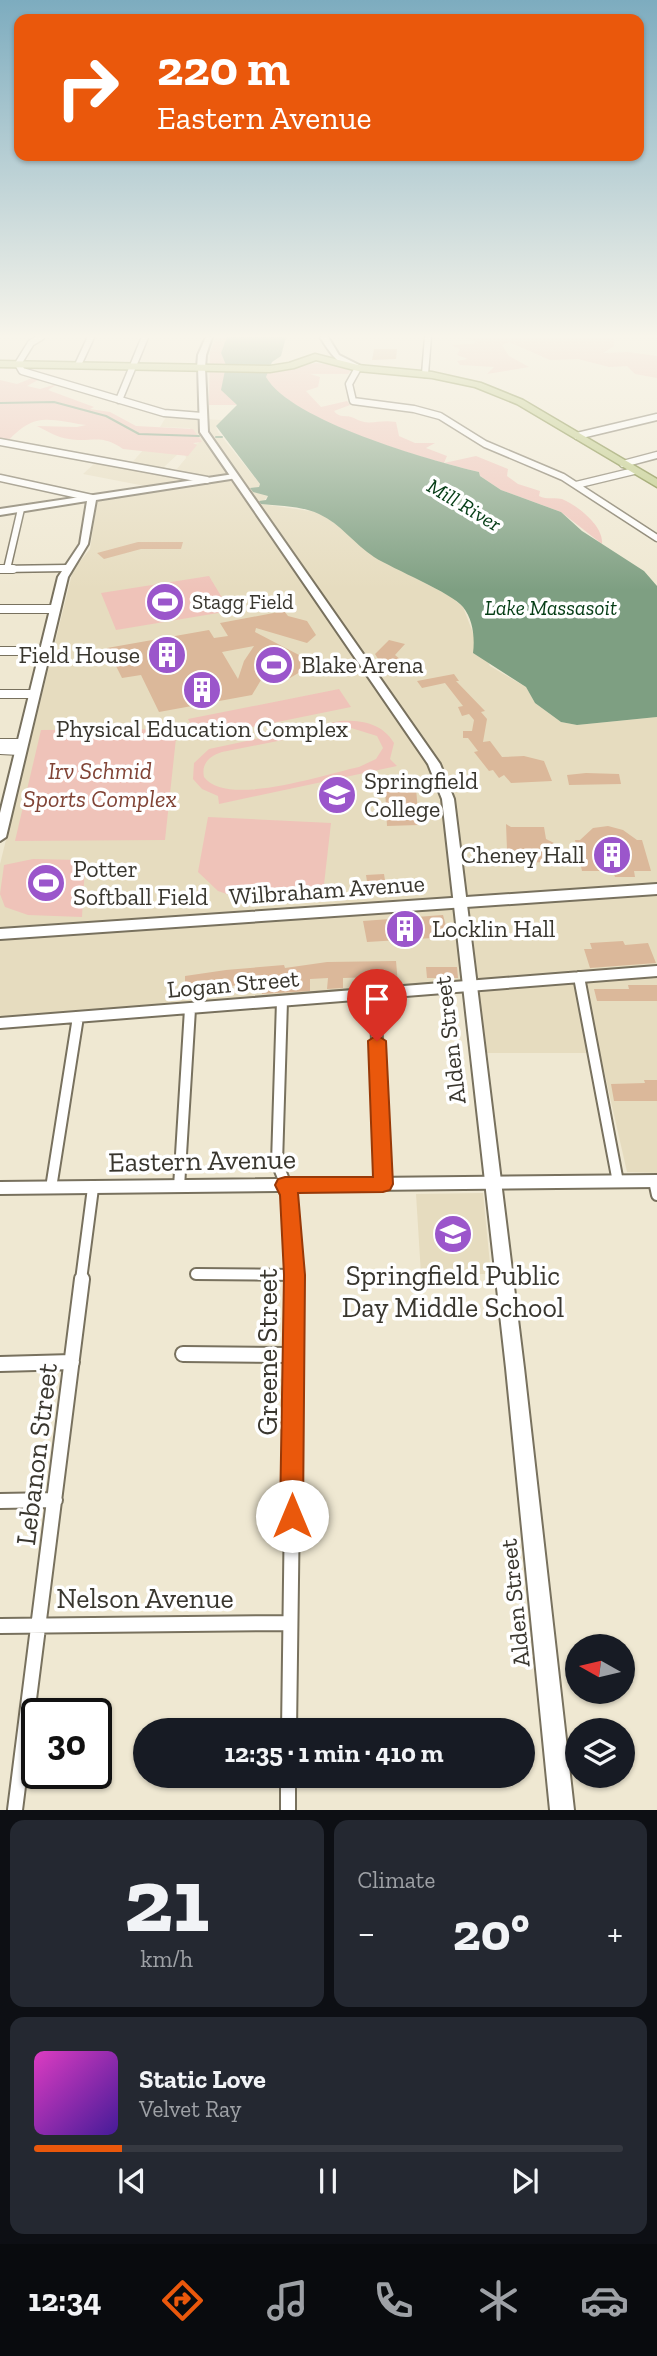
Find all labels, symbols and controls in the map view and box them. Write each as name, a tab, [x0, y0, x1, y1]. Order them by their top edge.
text: 220 m	[157, 39, 290, 98]
icon: right	[42, 42, 133, 133]
text: Eastern Avenue	[157, 99, 372, 137]
water label: Mill River	[423, 473, 506, 537]
sports icon: Stagg Field	[144, 581, 186, 623]
place label: Stagg Field	[192, 589, 294, 614]
water label: Lake Massasoit	[485, 595, 617, 620]
building icon: Field House	[146, 634, 188, 676]
place label: Field House	[18, 640, 140, 669]
sports icon: Blake Arena	[253, 644, 295, 686]
place label: Blake Arena	[301, 650, 424, 679]
building icon: Physical Education Complex	[181, 669, 223, 711]
place label: Physical Education Complex	[56, 714, 348, 743]
park label: Irv Schmid Sports Complex	[23, 756, 177, 813]
place label: Springfield College	[364, 766, 478, 823]
school or university icon: Springfield College	[316, 774, 358, 816]
building icon: Cheney Hall	[591, 834, 633, 876]
place label: Cheney Hall	[461, 840, 585, 869]
place label: Potter Softball Field	[73, 854, 208, 911]
sports icon: Potter Softball Field	[25, 862, 67, 904]
street label: Wilbraham Avenue	[228, 868, 426, 911]
building icon: Locklin Hall	[384, 908, 426, 950]
place label: Locklin Hall	[432, 914, 556, 943]
street label: Logan Street	[166, 963, 300, 1004]
pin	[347, 969, 407, 1041]
street label: Alden Street	[427, 974, 472, 1106]
icon: arrive	[358, 980, 396, 1018]
street label: Eastern Avenue	[108, 1142, 296, 1179]
school or university icon: Springfield Public Day Middle School	[432, 1213, 474, 1255]
place label: Springfield Public Day Middle School	[342, 1259, 564, 1324]
street label: Greene Street	[251, 1268, 284, 1435]
street label: Lebanon Street	[9, 1360, 64, 1547]
position arrow	[255, 1479, 329, 1553]
street label: Alden Street	[493, 1537, 536, 1669]
street label: Nelson Avenue	[56, 1582, 234, 1615]
north arrow	[565, 1634, 635, 1704]
map controls	[565, 1634, 635, 1788]
speed limit sign: 30	[21, 1698, 112, 1789]
button: layers	[565, 1718, 635, 1788]
text: 12:35 · 1 min · 410 m	[224, 1737, 444, 1769]
text: 21	[124, 1845, 210, 1954]
text: Climate	[358, 1866, 435, 1894]
text: 20°	[453, 1901, 530, 1963]
text: −	[358, 1910, 375, 1956]
text: +	[607, 1910, 623, 1956]
text: km/h	[141, 1945, 193, 1973]
text: Static Love	[139, 2063, 266, 2095]
text: Velvet Ray	[139, 2095, 241, 2123]
icon: previous	[113, 2162, 151, 2200]
icon: pause	[309, 2162, 347, 2200]
icon: next	[506, 2162, 544, 2200]
icon: directions	[158, 2276, 207, 2325]
icon: music	[263, 2276, 312, 2325]
icon: phone	[369, 2276, 418, 2325]
icon: climate	[474, 2276, 523, 2325]
icon: car	[580, 2276, 629, 2325]
text: 12:34	[28, 2281, 102, 2319]

